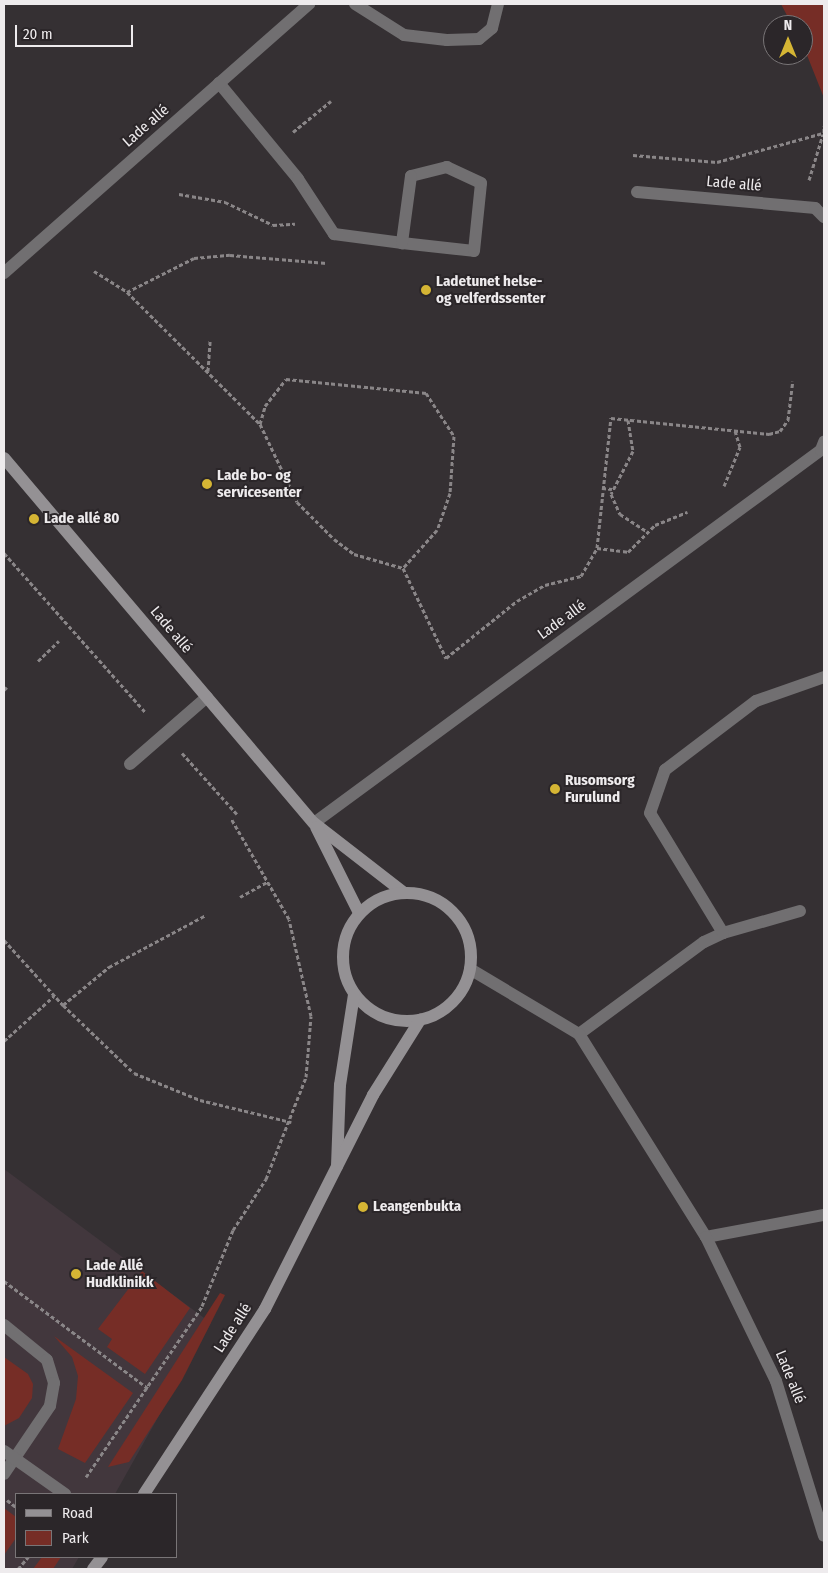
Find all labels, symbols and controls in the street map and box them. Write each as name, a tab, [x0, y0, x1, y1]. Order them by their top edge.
scale bar	[18, 15, 135, 47]
north arrow	[763, 15, 813, 65]
text: N	[784, 17, 792, 34]
text: 20 m	[23, 25, 53, 43]
street label: Lade allé	[119, 101, 173, 151]
street label: Lade allé	[706, 173, 762, 195]
place label: Ladetunet helse- og velferdssenter	[436, 272, 545, 307]
marker: Ladetunet helse- og velferdssenter	[420, 284, 432, 296]
place label: Lade bo- og servicesenter	[217, 466, 302, 501]
marker: Lade bo- og servicesenter	[201, 478, 213, 490]
place label: Lade allé 80	[44, 510, 120, 528]
marker: Lade allé 80	[28, 513, 40, 525]
street label: Lade allé	[534, 596, 590, 644]
street label: Lade allé	[146, 603, 196, 657]
place label: Rusomsorg Furulund	[565, 771, 635, 806]
marker: Rusomsorg Furulund	[549, 783, 561, 795]
place label: Leangenbukta	[373, 1198, 461, 1216]
marker: Leangenbukta	[357, 1201, 369, 1213]
place label: Lade Allé Hudklinikk	[86, 1256, 154, 1291]
marker: Lade Allé Hudklinikk	[70, 1268, 82, 1280]
street label: Lade allé	[210, 1300, 256, 1356]
street label: Lade allé	[771, 1348, 809, 1406]
legend	[15, 1493, 178, 1558]
text: Road	[62, 1504, 93, 1522]
text: Park	[62, 1529, 89, 1547]

